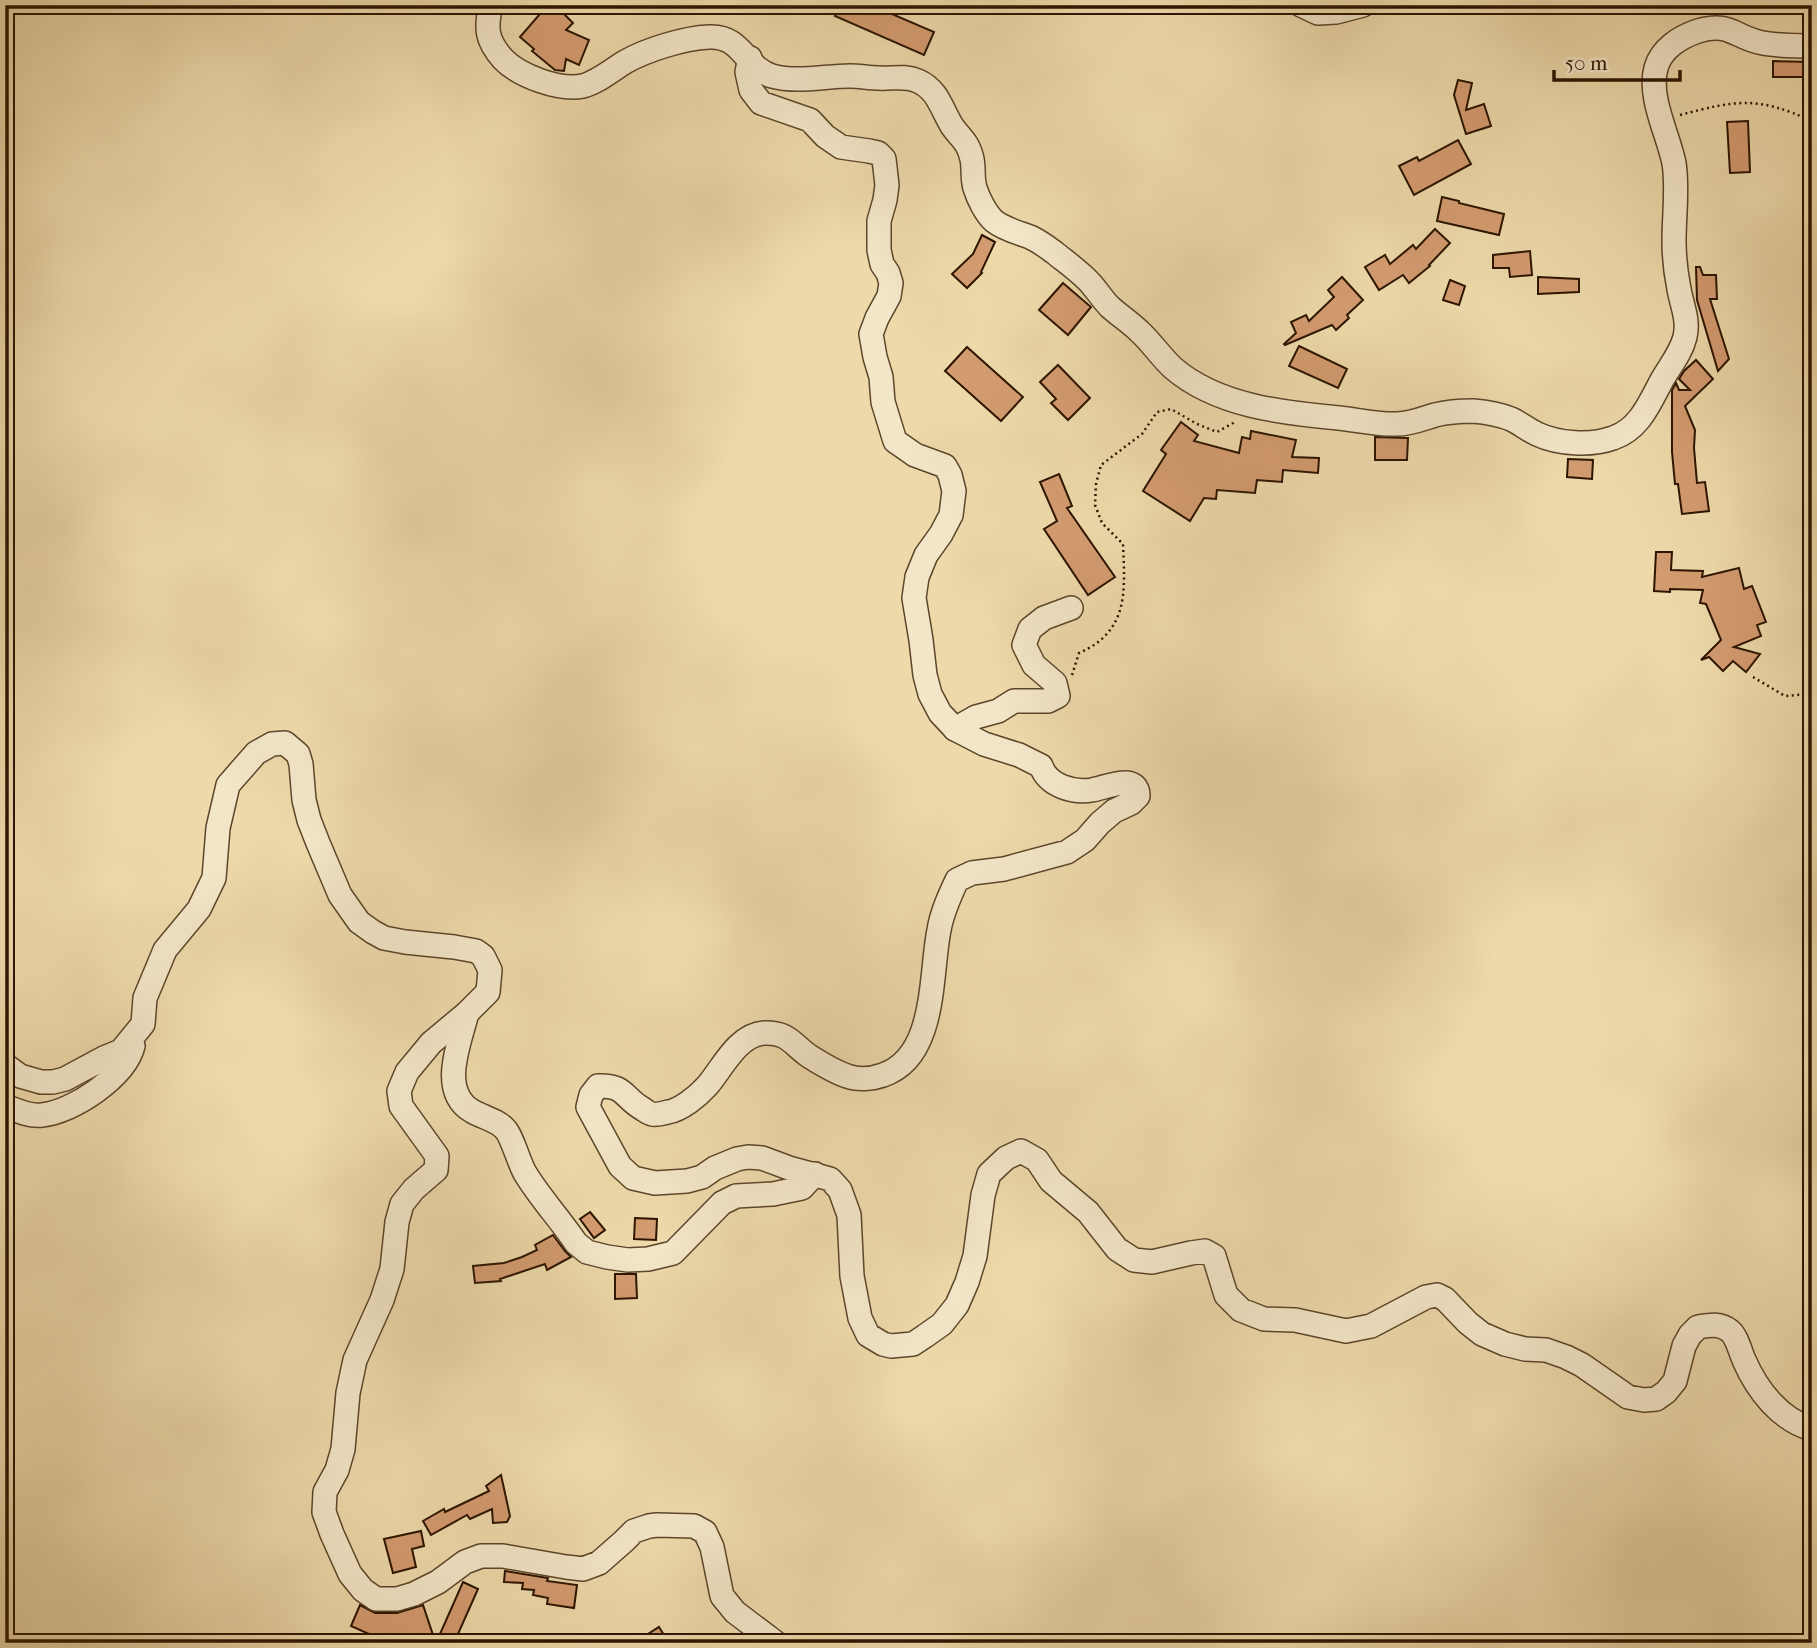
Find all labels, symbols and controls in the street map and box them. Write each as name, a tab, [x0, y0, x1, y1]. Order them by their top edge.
scale bar	[1554, 38, 1680, 82]
text: 50 m	[1565, 51, 1608, 75]

